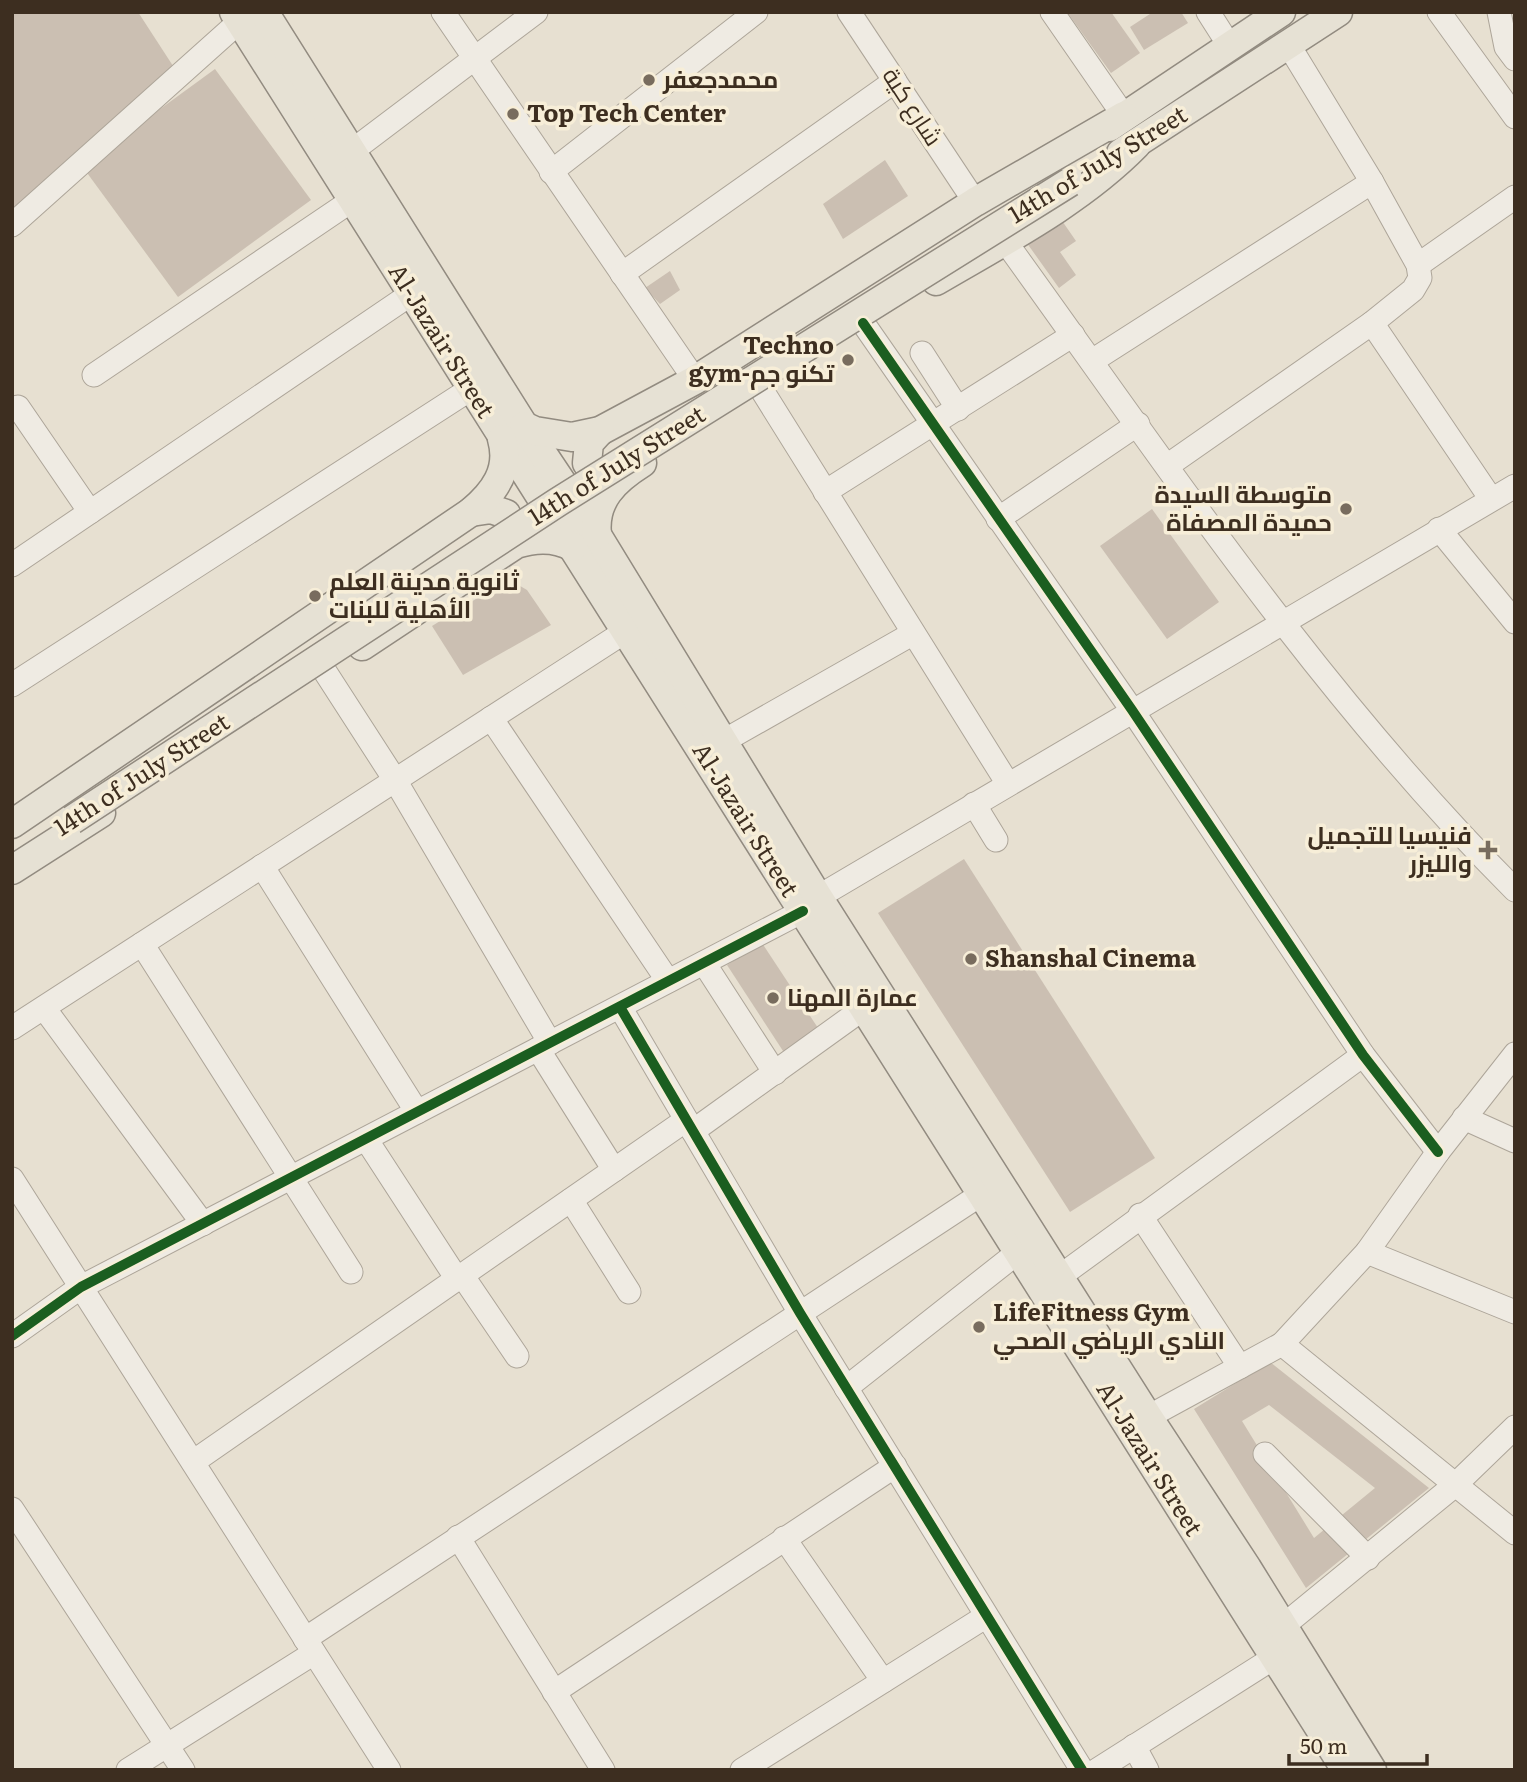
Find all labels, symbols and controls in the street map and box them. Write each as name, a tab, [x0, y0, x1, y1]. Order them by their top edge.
place label: محمدجعفر	[662, 60, 778, 95]
street label: شارع كية	[875, 60, 953, 152]
marker: محمدجعفر	[641, 72, 657, 88]
place label: Top Tech Center	[527, 94, 726, 129]
street label: 14th of July Street	[1001, 95, 1193, 230]
marker: Top Tech Center	[505, 106, 521, 122]
street label: Al-Jazair Street	[382, 256, 505, 424]
place label: Techno gym-تكنو جم	[689, 326, 835, 390]
marker: Techno gym-تكنو جم	[840, 352, 856, 368]
street label: 14th of July Street	[520, 395, 711, 532]
place label: متوسطة السيدة حميدة المصفاة	[1154, 475, 1332, 538]
marker: متوسطة السيدة حميدة المصفاة	[1338, 501, 1354, 517]
place label: ثانوية مدينة العلم الأهلية للبنات	[329, 562, 520, 625]
marker: ثانوية مدينة العلم الأهلية للبنات	[307, 588, 323, 604]
street label: 14th of July Street	[46, 703, 236, 843]
street label: Al-Jazair Street	[686, 735, 809, 903]
place label: فنيسيا للتجميل والليزر	[1308, 816, 1472, 879]
marker: فنيسيا للتجميل والليزر	[1478, 840, 1498, 860]
place label: Shanshal Cinema	[985, 939, 1196, 974]
marker: Shanshal Cinema	[963, 951, 979, 967]
place label: عمارة المهنا	[787, 978, 918, 1013]
marker: عمارة المهنا	[765, 990, 781, 1006]
place label: LifeFitness Gym النادي الرياضي الصحي	[993, 1293, 1225, 1360]
marker: LifeFitness Gym النادي الرياضي الصحي	[971, 1319, 987, 1335]
street label: Al-Jazair Street	[1090, 1374, 1213, 1542]
scale bar	[1289, 1722, 1427, 1766]
text: 50 m	[1300, 1729, 1347, 1760]

